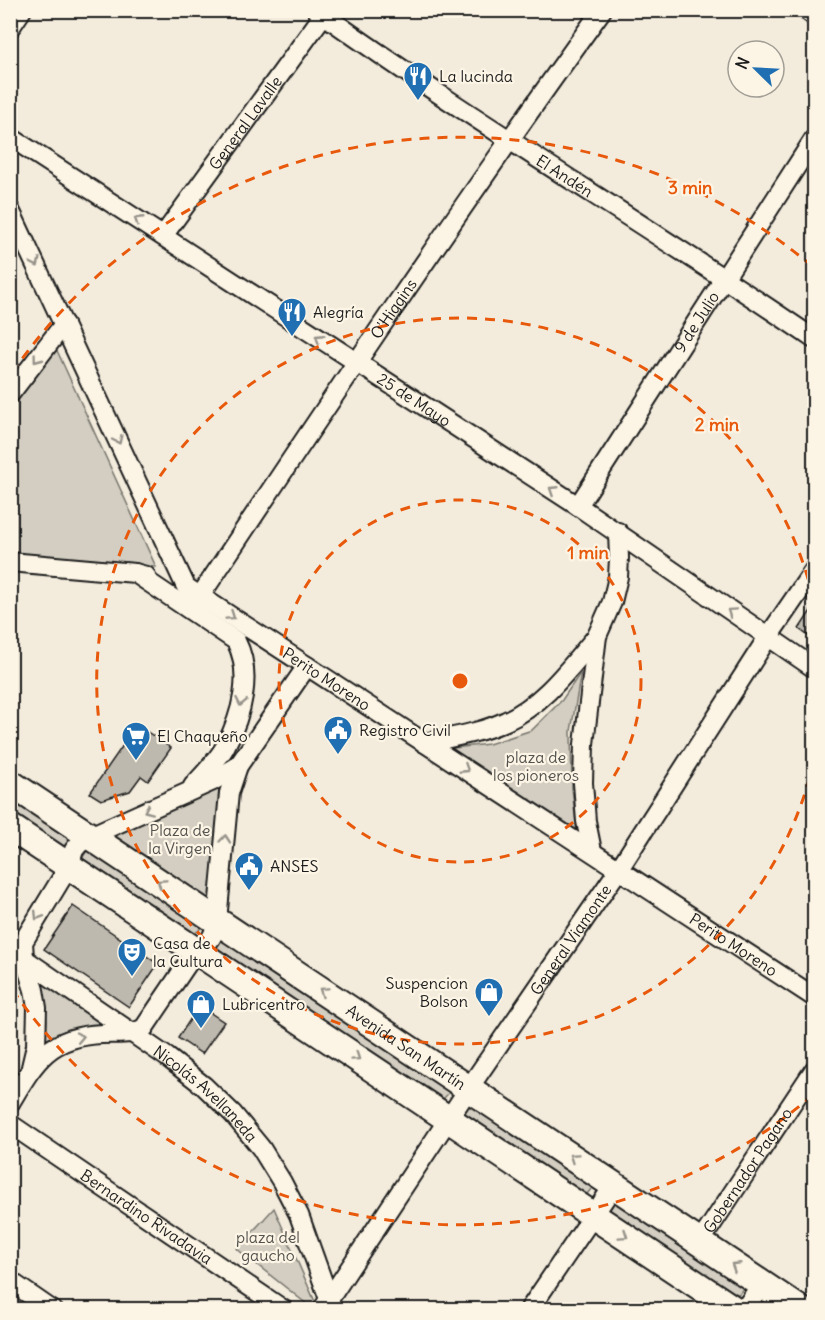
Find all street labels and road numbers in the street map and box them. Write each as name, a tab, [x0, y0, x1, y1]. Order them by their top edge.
street label: General Lavalle	[204, 72, 286, 174]
street label: El Andén	[533, 150, 597, 201]
street label: O'Higgins	[366, 275, 421, 343]
street label: 9 de Julio	[670, 288, 723, 356]
street label: 25 de Mayo	[374, 368, 455, 431]
street label: Perito Moreno	[279, 643, 374, 715]
street label: General Viamonte	[526, 881, 615, 999]
street label: Perito Moreno	[686, 909, 781, 980]
street label: Avenida San Martín	[342, 1000, 470, 1094]
street label: Nicolás Avellaneda	[150, 1041, 262, 1146]
street label: Gobernador Pagano	[699, 1104, 796, 1237]
street label: Bernardino Rivadavia	[77, 1165, 216, 1269]

